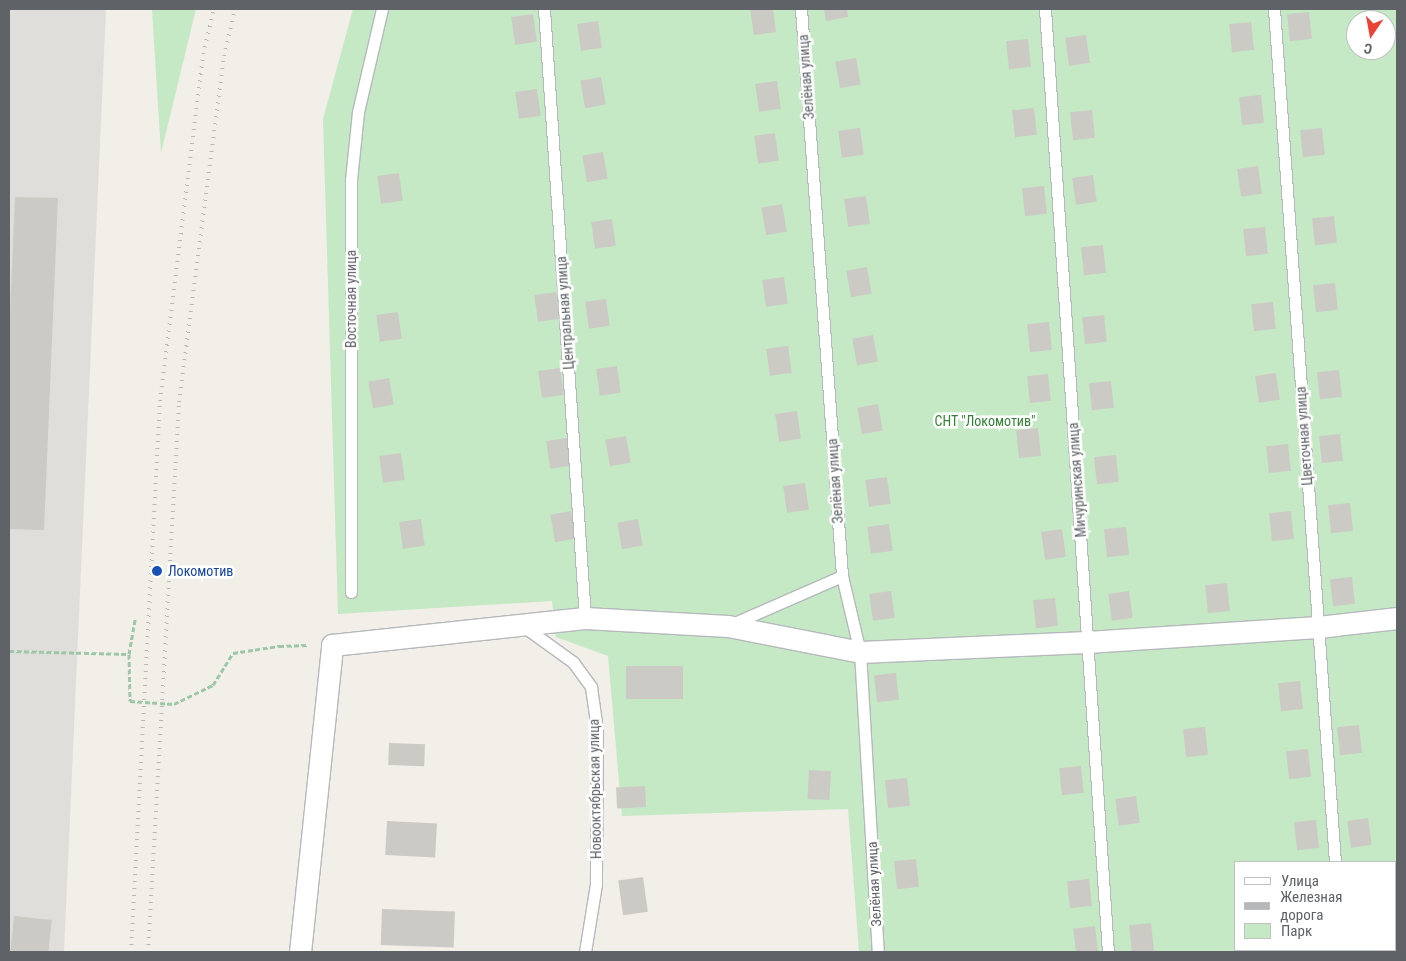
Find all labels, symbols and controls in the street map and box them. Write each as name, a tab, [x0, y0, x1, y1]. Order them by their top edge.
north arrow	[1346, 10, 1396, 60]
street label: Зелёная улица	[795, 34, 817, 120]
text: С	[1363, 40, 1374, 57]
street label: Восточная улица	[343, 250, 359, 348]
street label: Центральная улица	[553, 256, 577, 370]
street label: Цветочная улица	[1292, 386, 1316, 486]
park label: СНТ "Локомотив"	[934, 413, 1036, 429]
street label: Мичуринская улица	[1065, 422, 1089, 538]
street label: Зелёная улица	[824, 438, 846, 524]
place label: Локомотив	[168, 563, 233, 579]
marker: Локомотив	[150, 564, 164, 578]
street label: Новооктябрьская улица	[585, 719, 605, 859]
street label: Зелёная улица	[863, 841, 885, 927]
legend	[1234, 861, 1396, 951]
text: Улица	[1281, 872, 1319, 890]
text: Железная дорога	[1280, 888, 1342, 924]
text: Парк	[1281, 922, 1312, 940]

